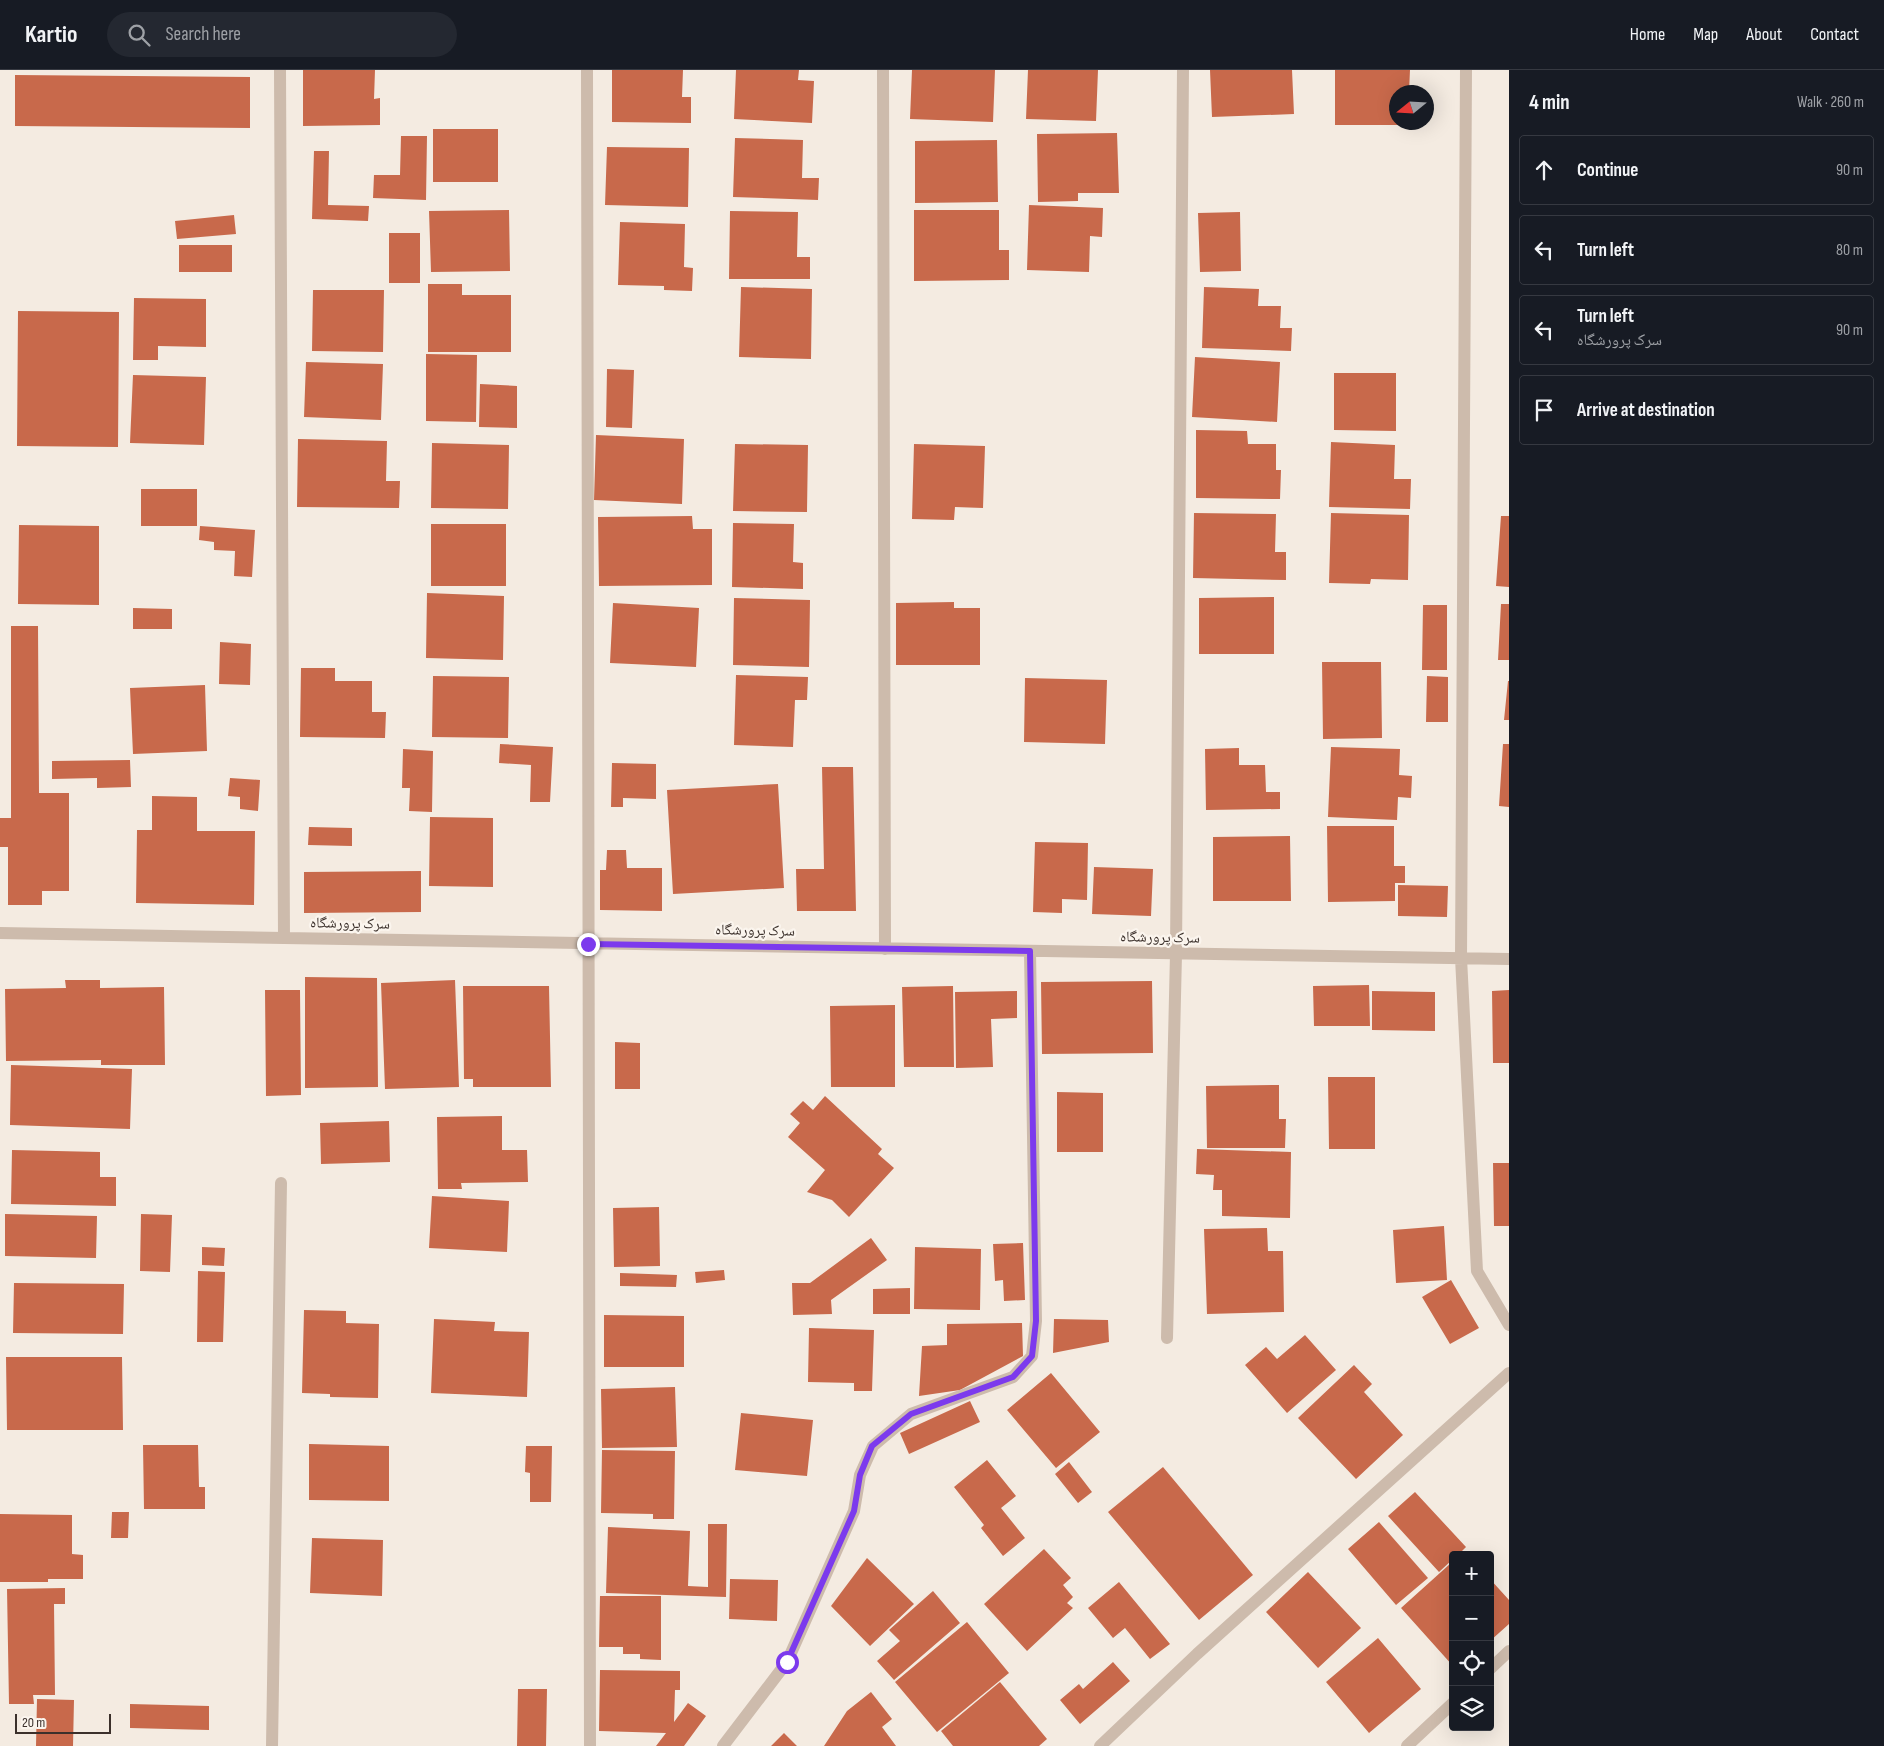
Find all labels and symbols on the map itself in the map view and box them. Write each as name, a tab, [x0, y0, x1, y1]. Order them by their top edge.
north arrow	[1389, 85, 1434, 130]
street label: سرک پرورشگاه	[310, 913, 390, 934]
street label: سرک پرورشگاه	[715, 920, 795, 941]
street label: سرک پرورشگاه	[1120, 927, 1200, 948]
route end	[577, 933, 600, 956]
route start	[776, 1651, 799, 1674]
scale bar	[15, 1711, 111, 1734]

